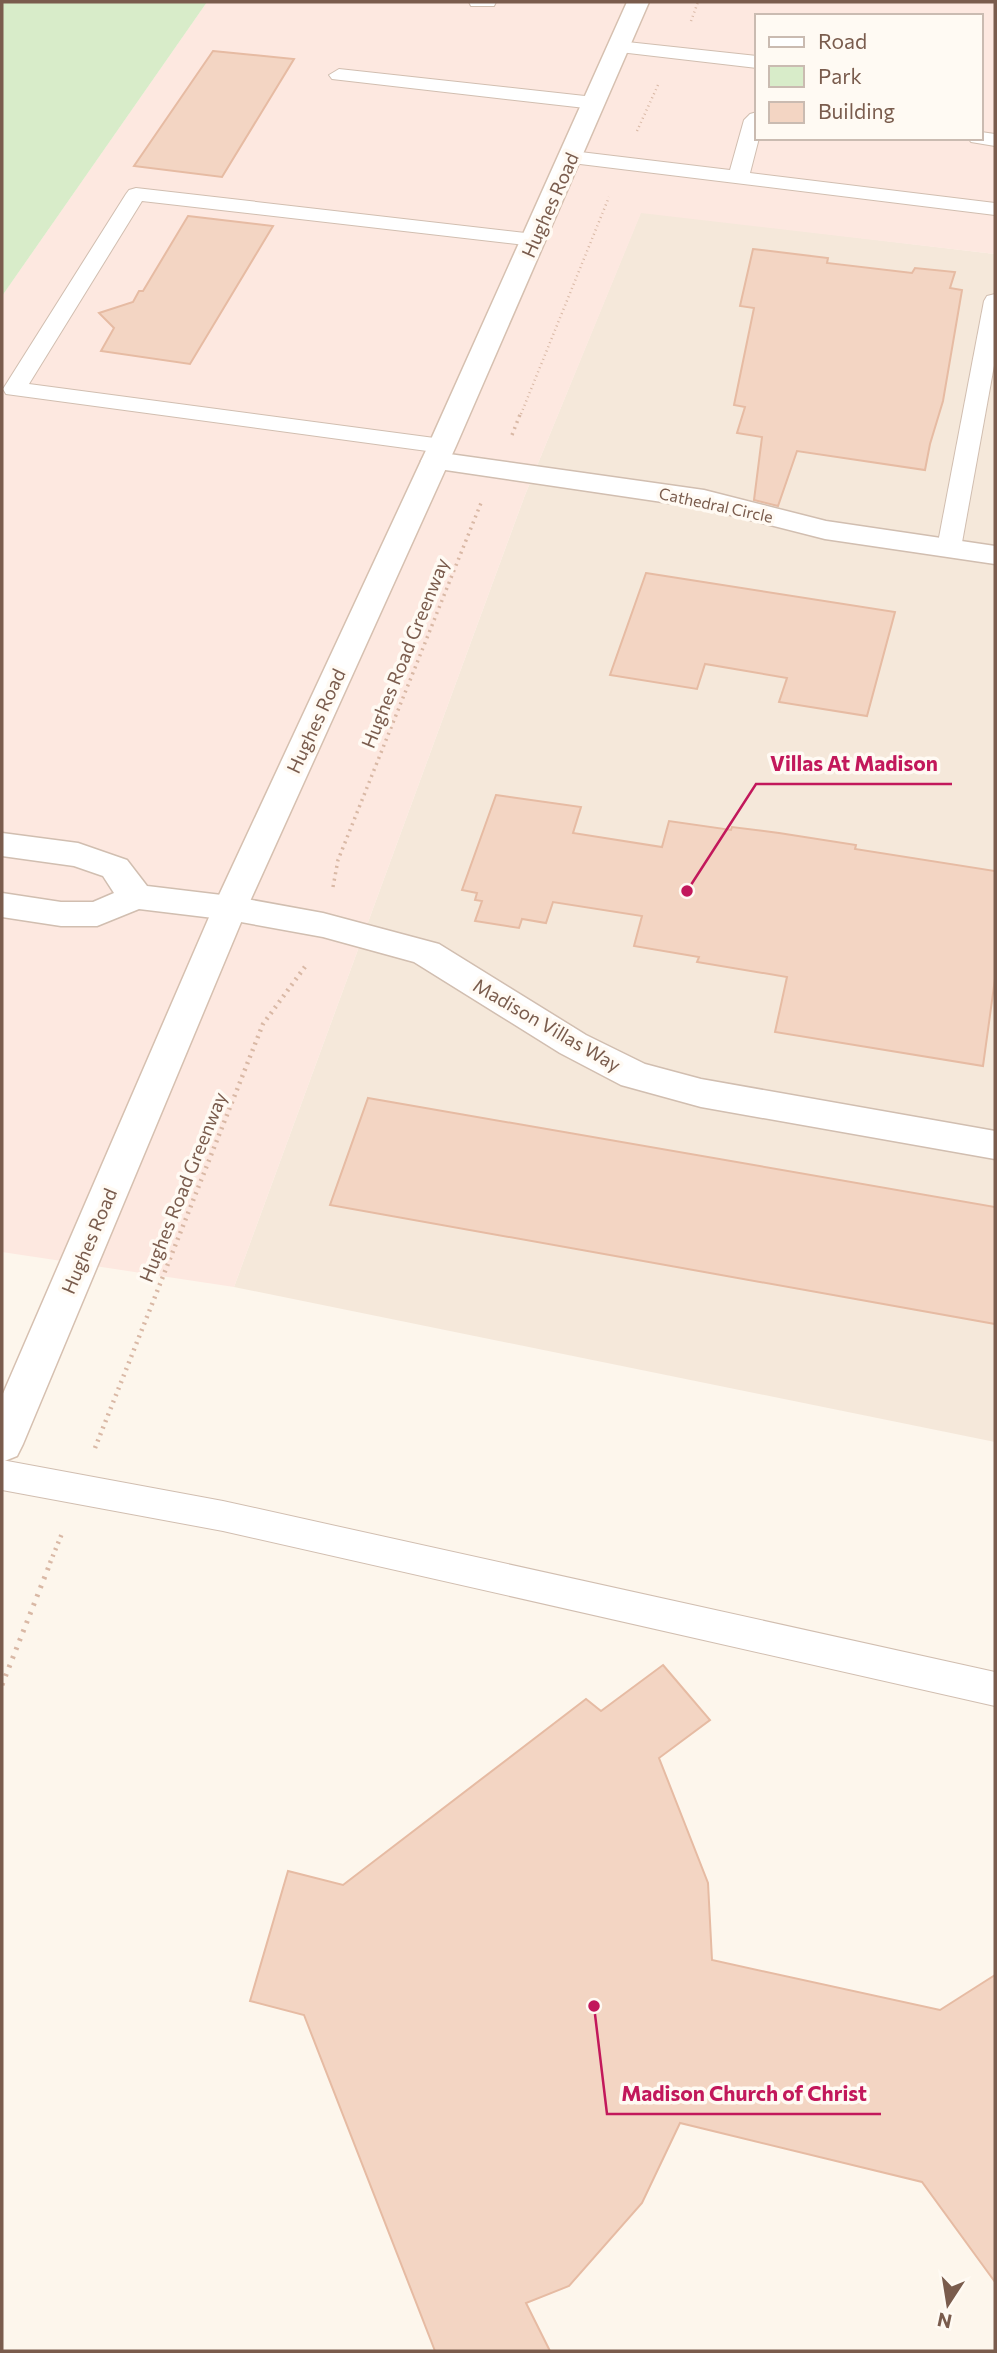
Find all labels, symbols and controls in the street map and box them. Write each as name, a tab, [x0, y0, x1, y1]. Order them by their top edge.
legend	[755, 14, 983, 140]
text: Road	[818, 28, 867, 53]
text: Park	[818, 63, 862, 88]
text: Building	[818, 98, 895, 123]
street label: Hughes Road	[516, 149, 583, 261]
street label: Cathedral Circle	[657, 483, 775, 526]
street label: Hughes Road Greenway	[356, 554, 453, 751]
street label: Hughes Road	[281, 665, 350, 777]
callout: Villas At Madison	[756, 742, 952, 784]
text: Villas At Madison	[770, 750, 938, 775]
street label: Madison Villas Way	[470, 973, 625, 1076]
street label: Hughes Road Greenway	[134, 1088, 231, 1285]
street label: Hughes Road	[56, 1184, 121, 1297]
callout: Madison Church of Christ	[607, 2072, 881, 2114]
text: Madison Church of Christ	[621, 2080, 867, 2105]
north arrow	[913, 2269, 983, 2339]
text: N	[935, 2308, 954, 2334]

